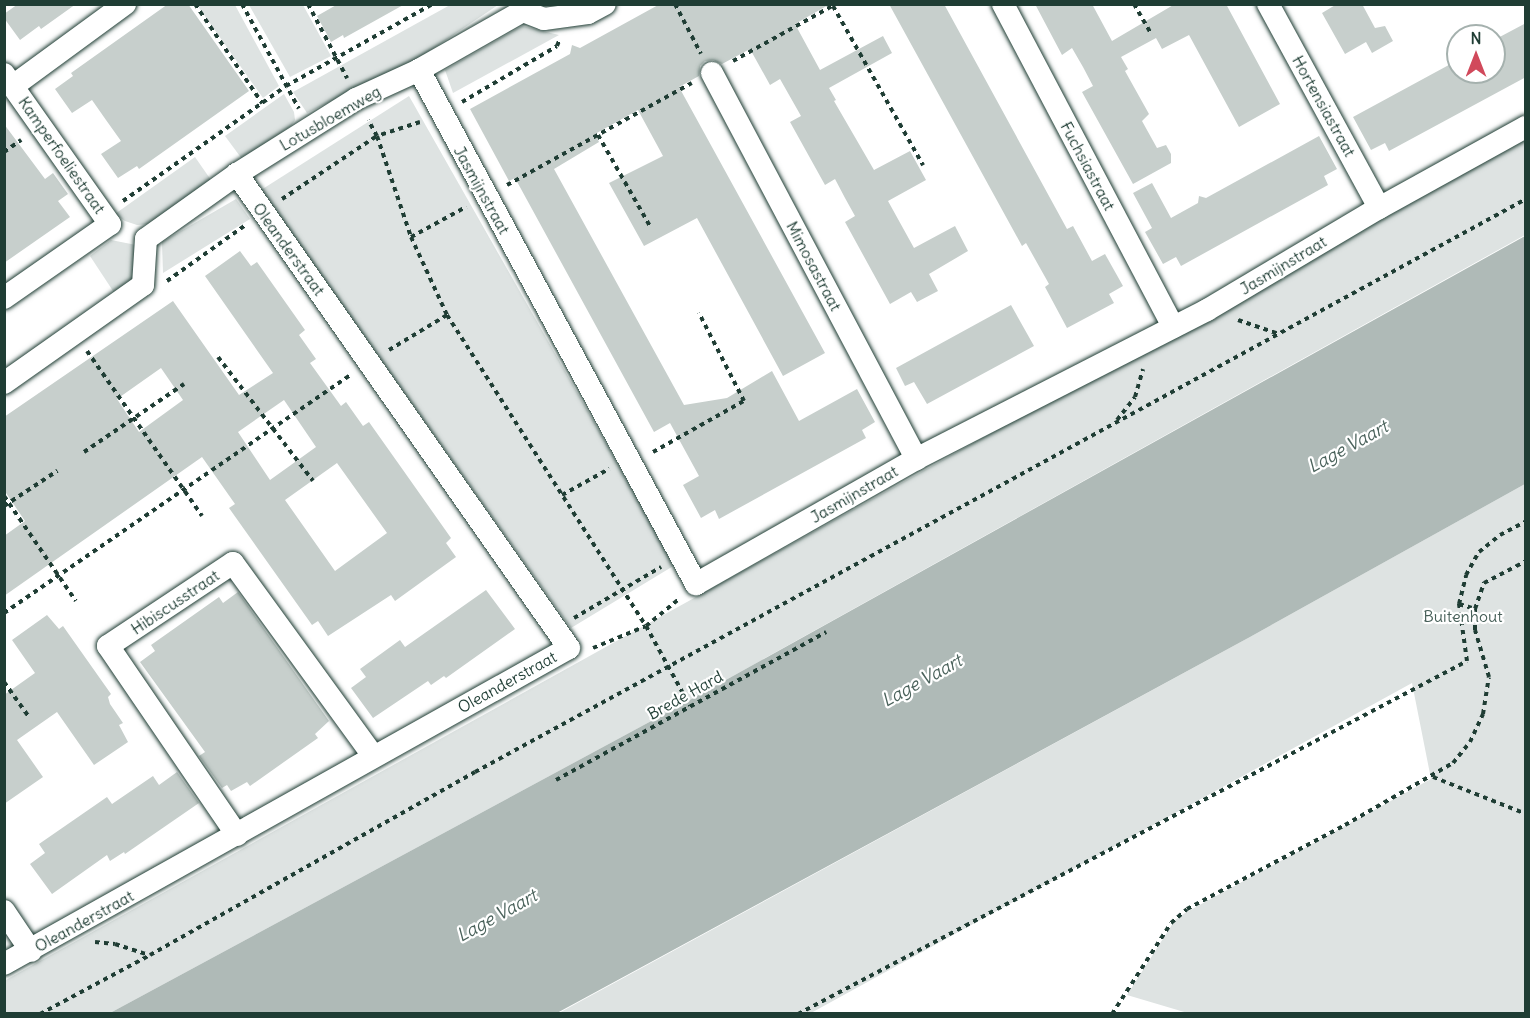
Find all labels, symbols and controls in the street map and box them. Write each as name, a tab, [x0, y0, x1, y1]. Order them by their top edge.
north arrow	[1446, 24, 1506, 84]
text: N	[1470, 28, 1482, 48]
street label: Hortensiastraat	[1288, 52, 1360, 160]
street label: Lotusbloemweg	[276, 81, 384, 155]
street label: Kamperfoeliestraat	[14, 93, 110, 217]
street label: Fuchsiastraat	[1057, 118, 1119, 214]
street label: Jasmijnstraat	[450, 143, 514, 237]
street label: Oleanderstraat	[249, 199, 329, 299]
street label: Mimosastraat	[782, 218, 846, 314]
street label: Jasmijnstraat	[1236, 232, 1330, 298]
water label: Lage Vaart	[1304, 416, 1392, 478]
street label: Jasmijnstraat	[807, 461, 901, 527]
street label: Hibiscusstraat	[127, 565, 223, 639]
park label: Buitenhout	[1423, 606, 1503, 626]
street label: Oleanderstraat	[454, 647, 560, 717]
water label: Lage Vaart	[878, 650, 966, 712]
street label: Brede Hard	[644, 666, 726, 724]
water label: Lage Vaart	[453, 885, 541, 947]
street label: Oleanderstraat	[31, 886, 137, 956]

